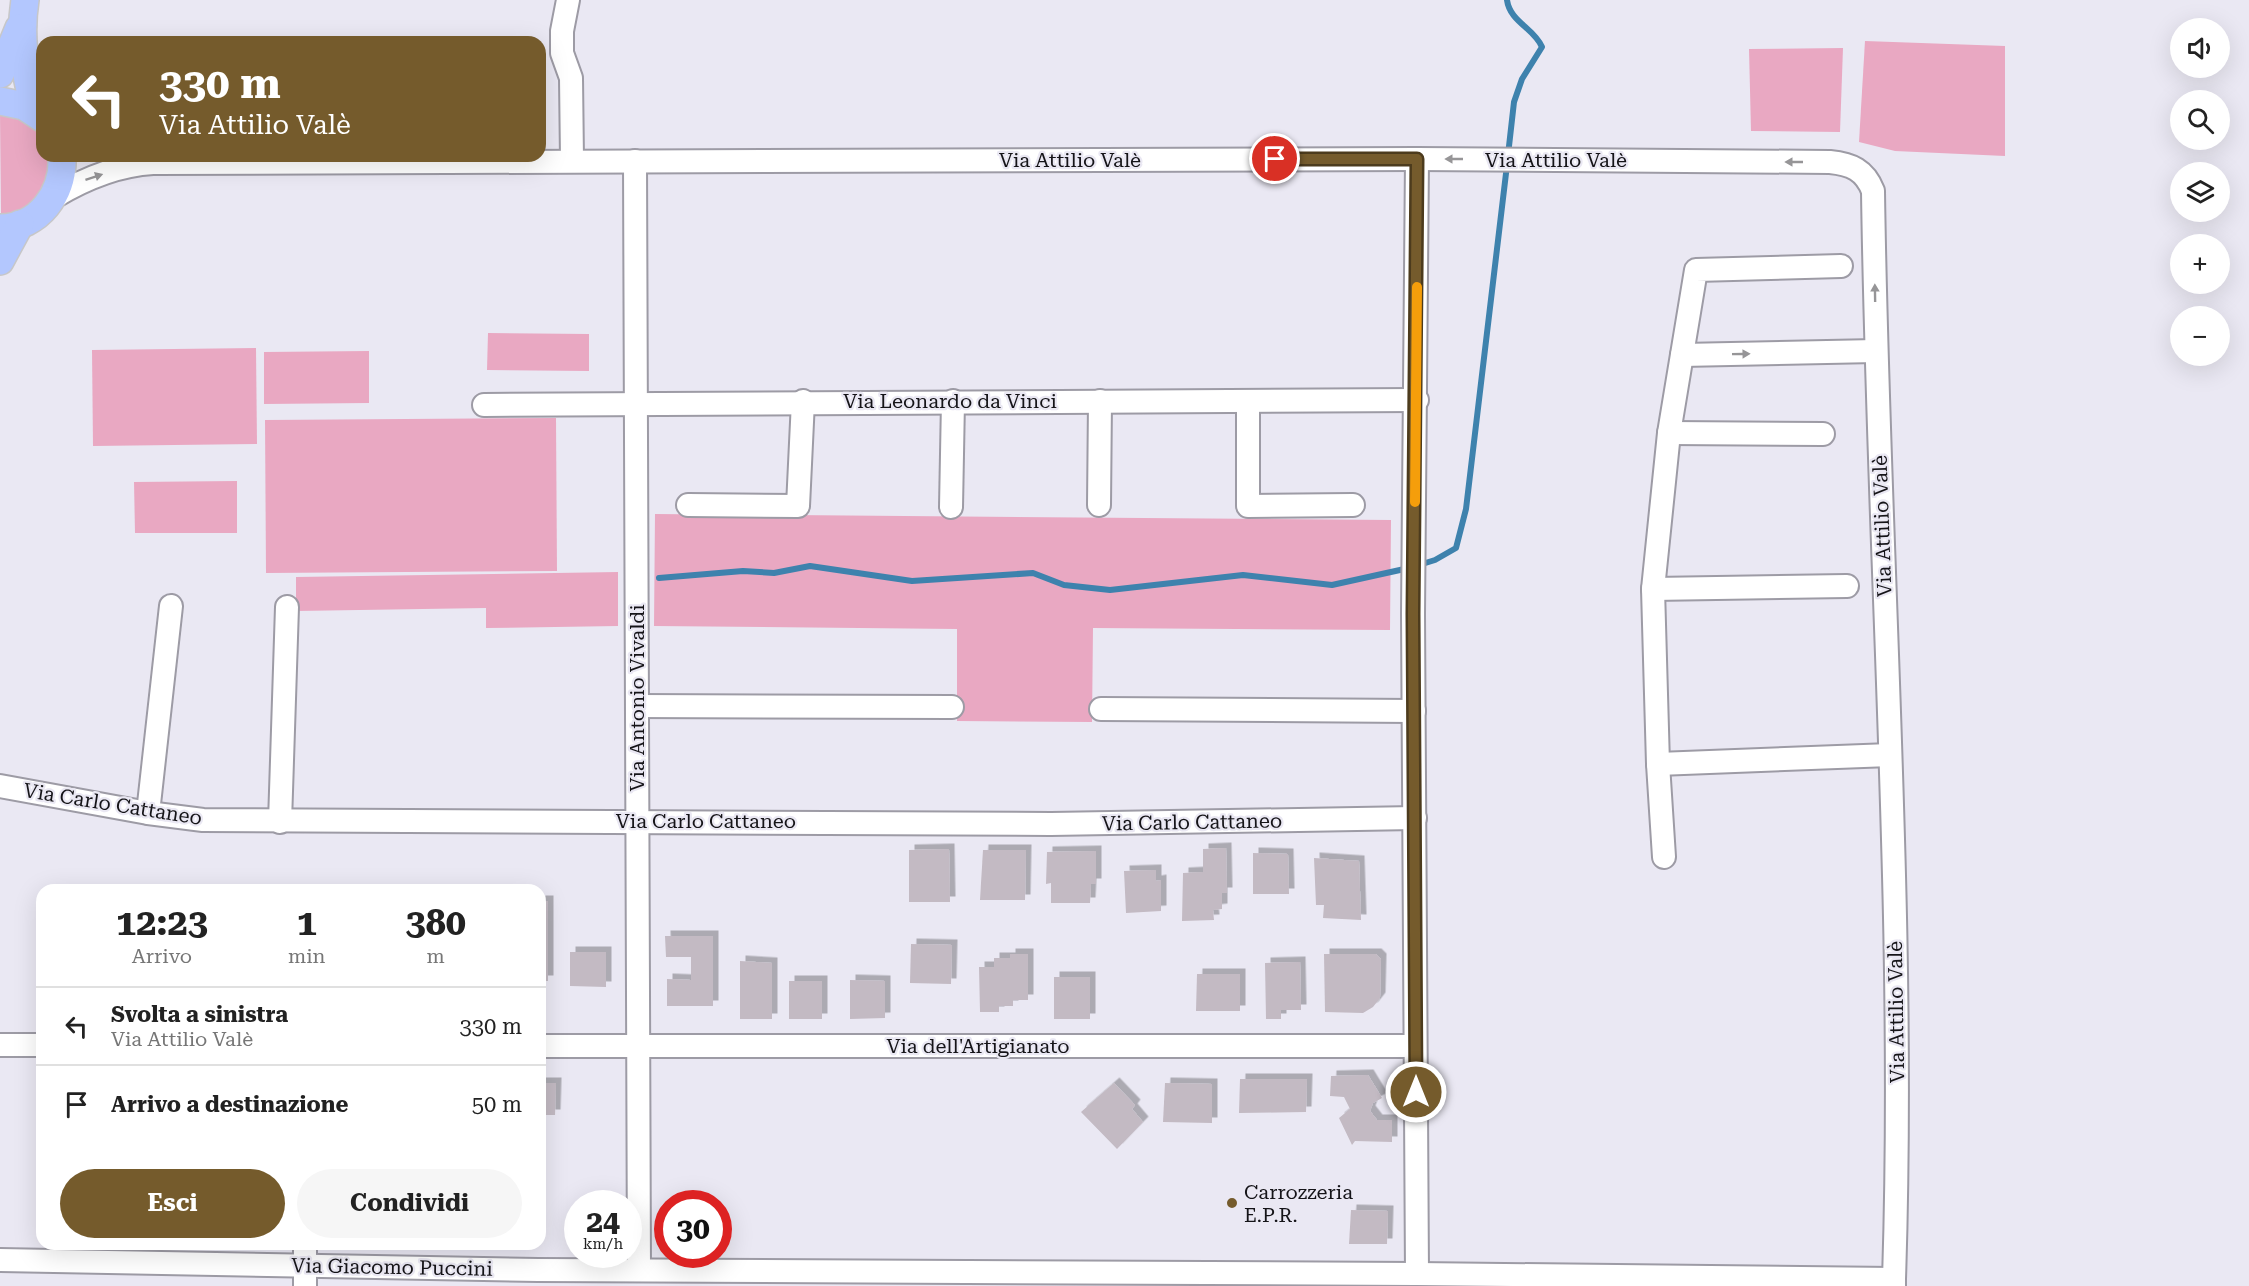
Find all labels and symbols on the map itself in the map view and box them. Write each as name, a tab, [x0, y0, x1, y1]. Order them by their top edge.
pin	[1249, 133, 1300, 184]
street label: Via Attilio Valè	[999, 148, 1141, 172]
street label: Via Attilio Valè	[1485, 148, 1627, 172]
one-way arrow	[1445, 154, 1464, 164]
one-way arrow	[1784, 157, 1803, 166]
one-way arrow	[85, 172, 103, 181]
one-way arrow	[1870, 283, 1880, 302]
one-way arrow	[1731, 349, 1750, 359]
street label: Via Leonardo da Vinci	[843, 389, 1057, 413]
street label: Via Attilio Valè	[1868, 455, 1896, 597]
street label: Via Antonio Vivaldi	[625, 604, 649, 792]
street label: Via Carlo Cattaneo	[22, 778, 204, 830]
street label: Via Carlo Cattaneo	[1102, 808, 1282, 836]
street label: Via Carlo Cattaneo	[616, 809, 796, 833]
street label: Via Attilio Valè	[1883, 941, 1909, 1083]
street label: Via dell'Artigianato	[887, 1034, 1069, 1058]
position arrow	[1384, 1060, 1448, 1124]
place label: Carrozzeria E.P.R.	[1244, 1180, 1353, 1227]
speed limit sign: 30	[654, 1190, 732, 1268]
marker: Carrozzeria E.P.R.	[1225, 1196, 1239, 1210]
street label: Via Giacomo Puccini	[291, 1253, 493, 1281]

